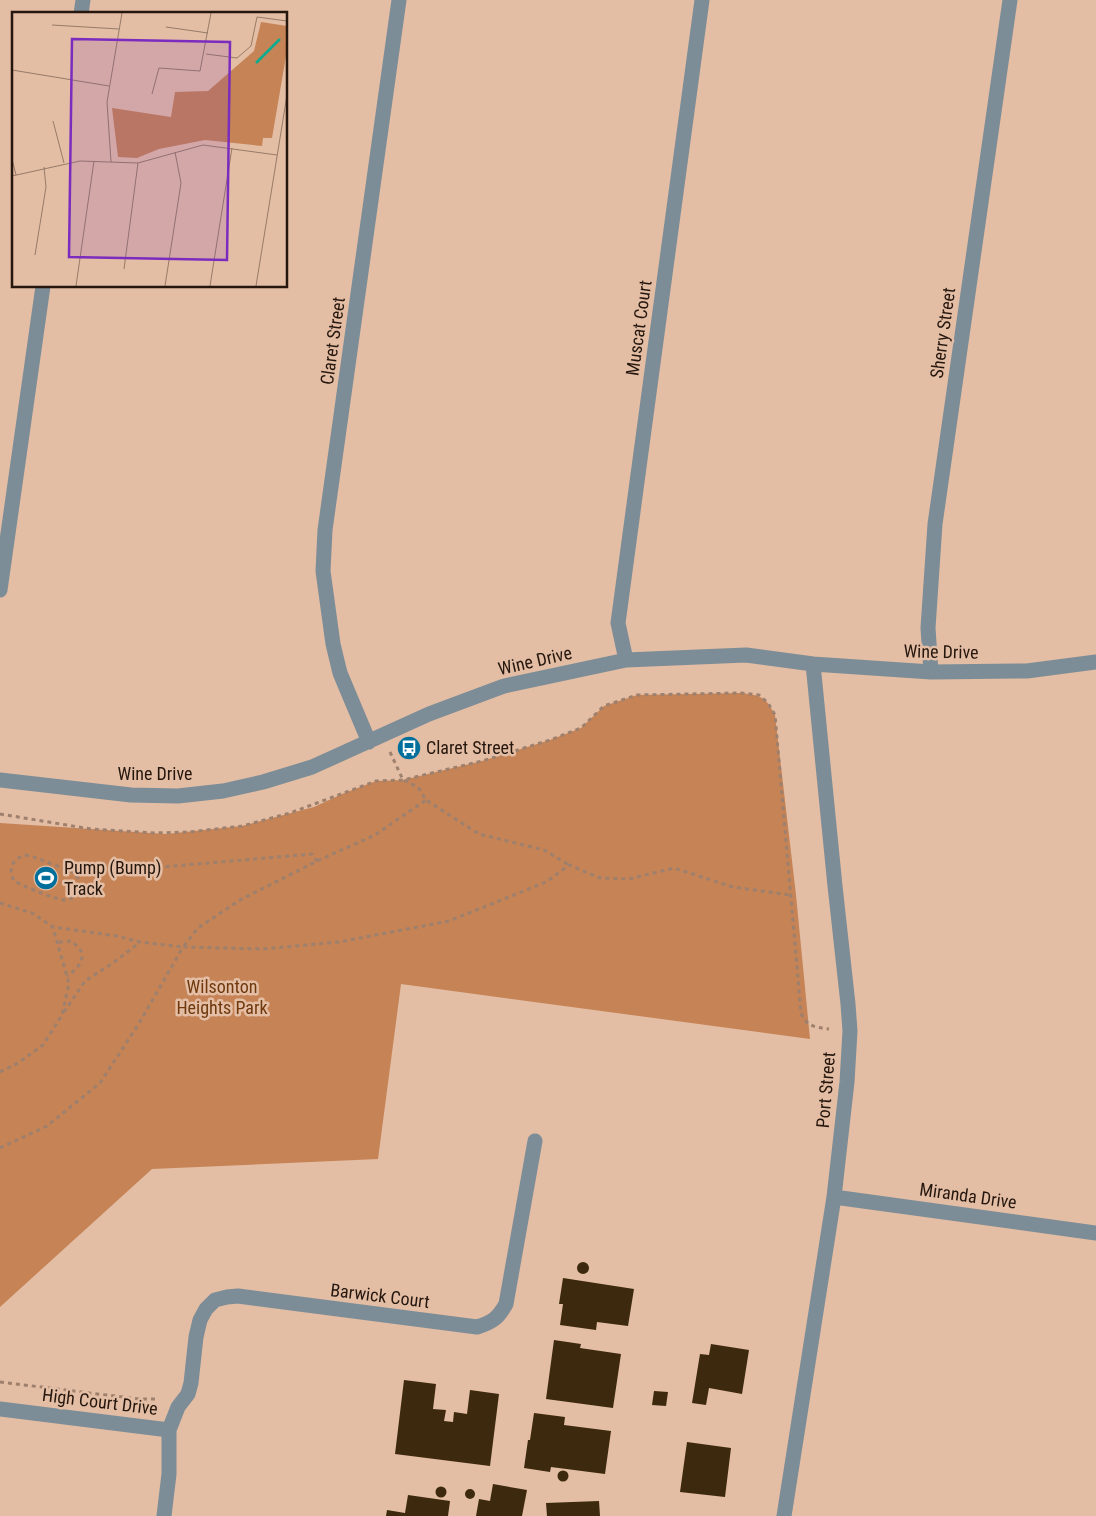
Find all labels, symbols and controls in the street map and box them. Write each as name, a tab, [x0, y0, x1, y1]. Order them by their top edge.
inset map	[12, 12, 288, 288]
street label: Muscat Court	[621, 279, 656, 377]
street label: Sherry Street	[926, 286, 959, 380]
street label: Claret Street	[316, 296, 349, 386]
street label: Wine Drive	[903, 640, 979, 663]
street label: Wine Drive	[496, 642, 574, 679]
bus stop icon: Claret Street	[396, 735, 422, 761]
place label: Claret Street	[426, 737, 514, 758]
street label: Wine Drive	[117, 763, 193, 784]
place label: Pump (Bump) Track	[64, 857, 162, 899]
sports icon: Pump (Bump) Track	[33, 865, 59, 891]
park label: Wilsonton Heights Park	[176, 976, 268, 1018]
street label: Port Street	[812, 1051, 839, 1129]
street label: Miranda Drive	[918, 1178, 1018, 1213]
street label: Barwick Court	[329, 1279, 431, 1312]
street label: High Court Drive	[41, 1384, 159, 1419]

